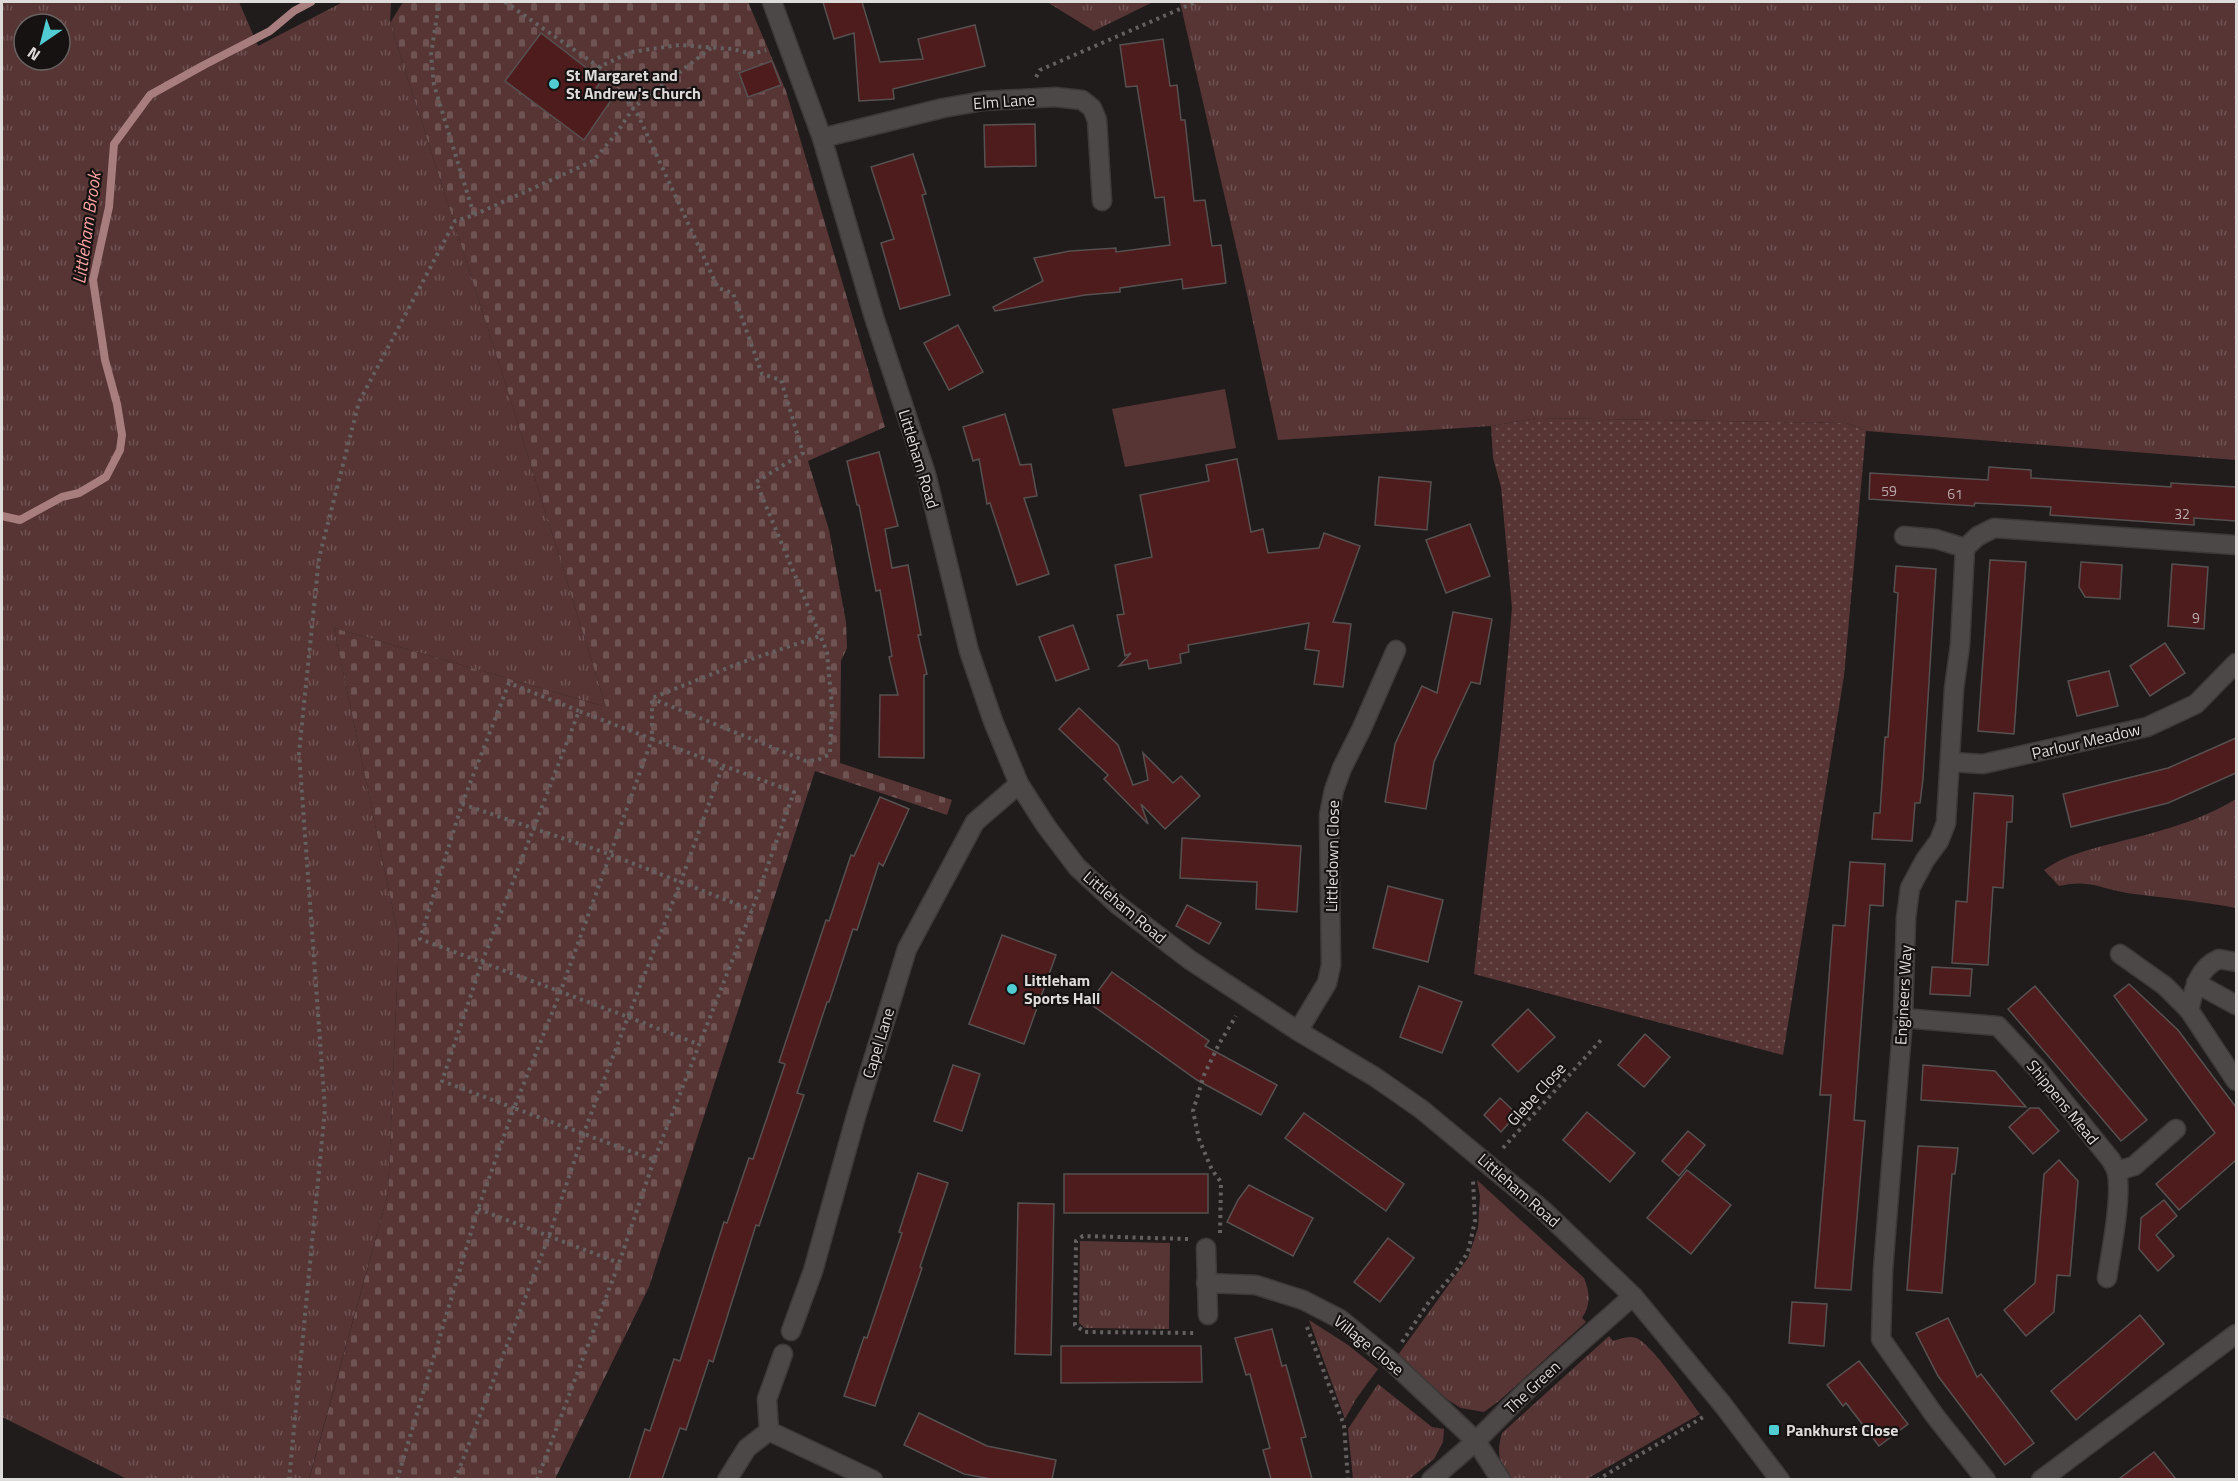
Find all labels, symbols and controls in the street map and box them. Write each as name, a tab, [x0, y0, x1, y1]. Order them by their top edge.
north arrow	[12, 12, 72, 72]
text: N	[22, 41, 45, 67]
place label: St Margaret and St Andrew's Church	[566, 63, 701, 105]
marker: St Margaret and St Andrew's Church	[547, 77, 561, 91]
street label: Elm Lane	[972, 87, 1036, 115]
water label: Littleham Brook	[65, 168, 108, 286]
street label: Littleham Road	[893, 407, 945, 511]
house number: 59	[1881, 480, 1897, 501]
house number: 61	[1947, 483, 1963, 504]
house number: 32	[2174, 503, 2190, 524]
house number: 9	[2192, 607, 2200, 628]
street label: Parlour Meadow	[2029, 717, 2143, 765]
street label: Littledown Close	[1319, 800, 1345, 912]
street label: Littleham Road	[1078, 865, 1172, 949]
street label: Engineers Way	[1888, 944, 1918, 1046]
place label: Littleham Sports Hall	[1024, 968, 1100, 1010]
marker: Littleham Sports Hall	[1005, 982, 1019, 996]
street label: Capel Lane	[856, 1005, 900, 1081]
street label: Shippens Mead	[2021, 1054, 2105, 1150]
street label: Glebe Close	[1501, 1057, 1571, 1131]
street label: Littleham Road	[1473, 1147, 1565, 1233]
street label: Village Close	[1329, 1309, 1409, 1381]
street label: The Green	[1499, 1355, 1565, 1419]
place label: Pankhurst Close	[1786, 1418, 1898, 1442]
marker: Pankhurst Close	[1767, 1423, 1781, 1437]

